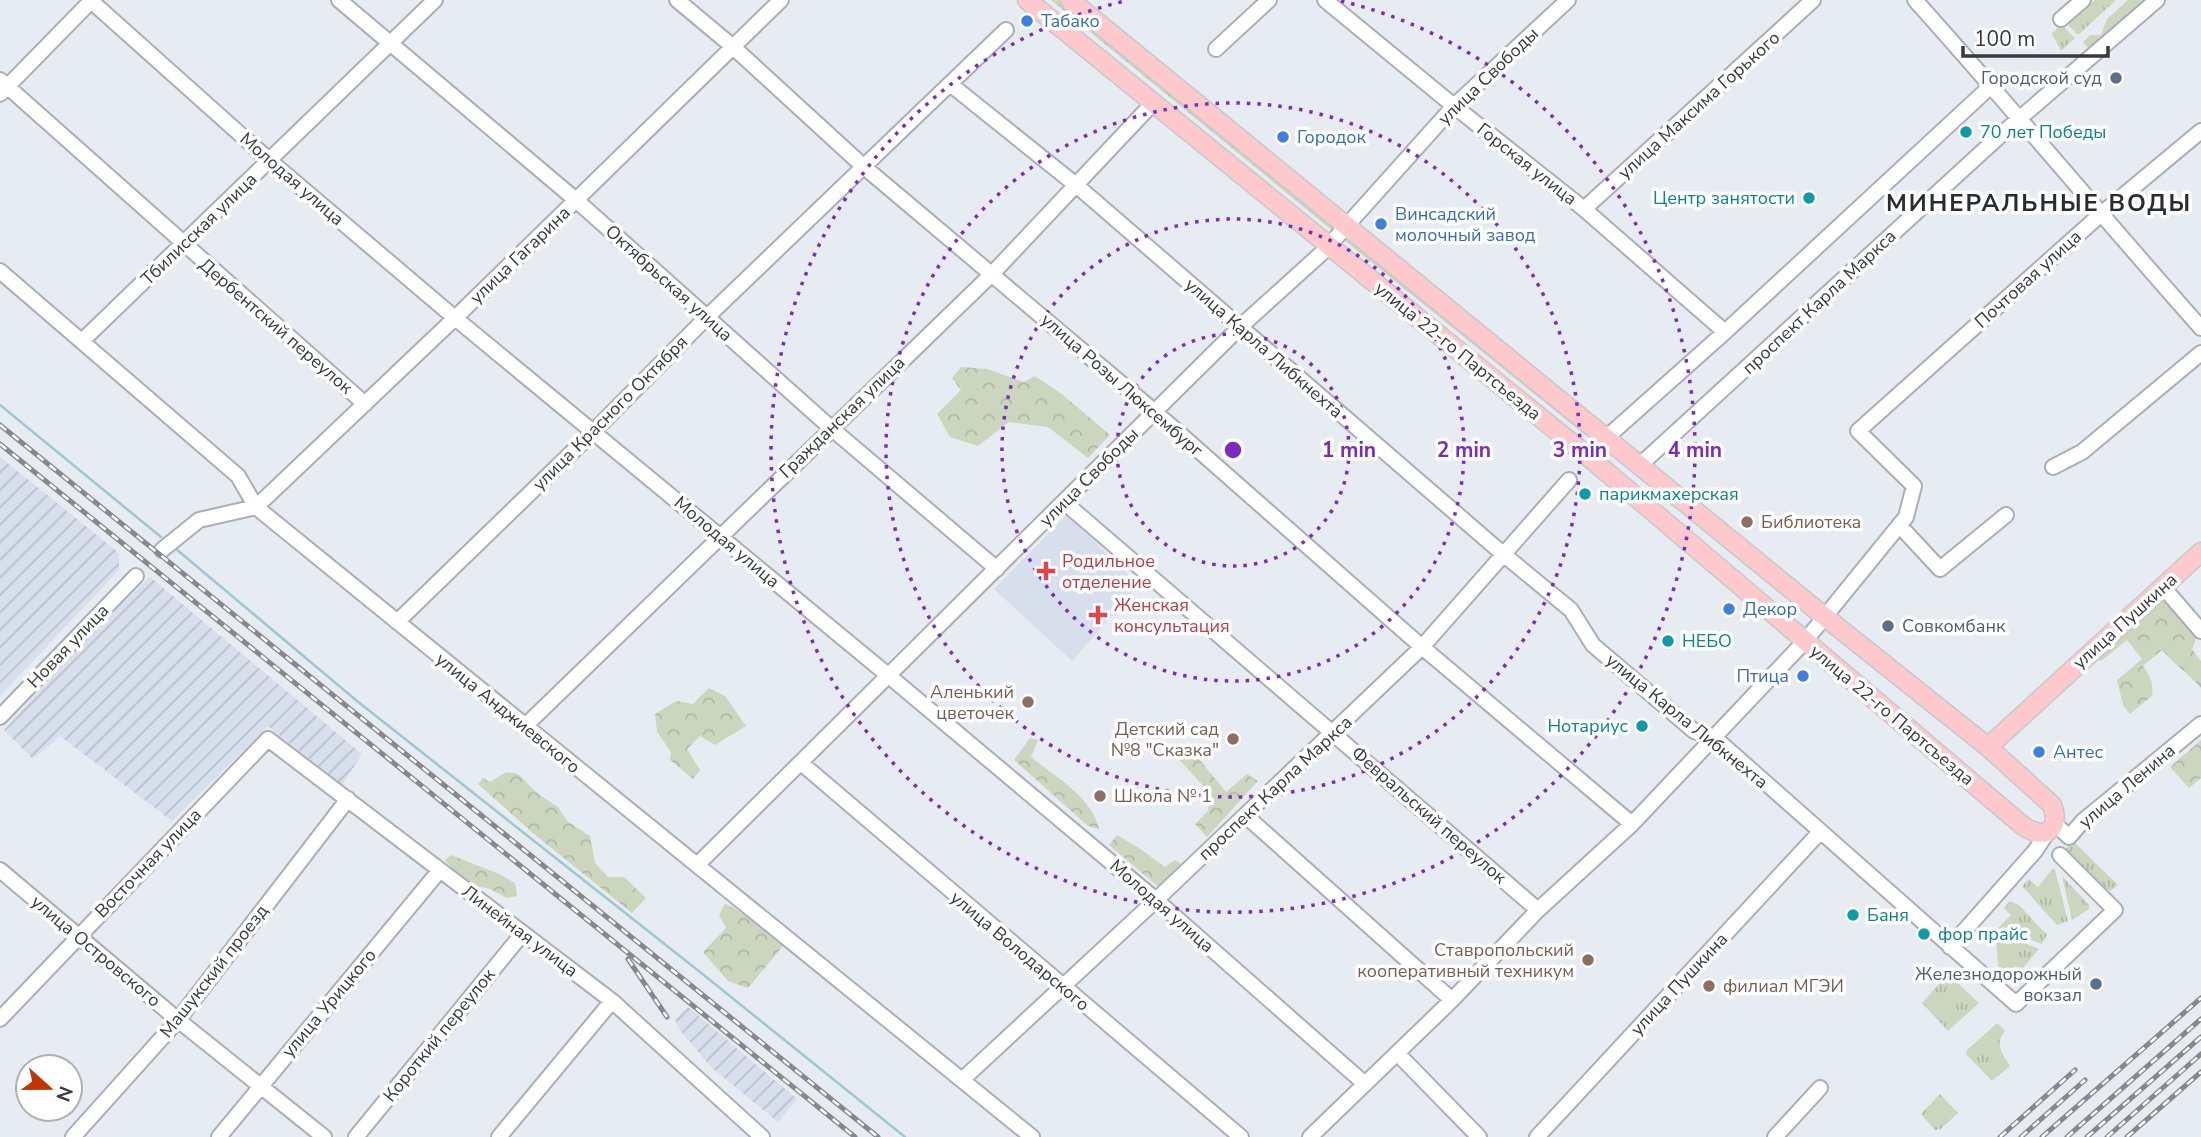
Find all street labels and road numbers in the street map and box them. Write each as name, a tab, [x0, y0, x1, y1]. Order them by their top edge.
street label: улица Свободы	[1432, 22, 1544, 130]
street label: улица Максима Горького	[1613, 26, 1785, 184]
street label: Горская улица	[1472, 117, 1582, 211]
street label: Молодая улица	[235, 127, 349, 231]
street label: Тбилисская улица	[136, 167, 262, 291]
street label: улица Гагарина	[465, 201, 575, 309]
street label: Октябрьская улица	[600, 219, 738, 347]
street label: проспект Карла Маркса	[1737, 224, 1901, 380]
street label: Почтовая улица	[1969, 225, 2087, 333]
street label: Дербентский переулок	[194, 253, 358, 400]
street label: улица Карла Либкнехта	[1180, 273, 1348, 423]
street label: улица 22-го Партсъезда	[1370, 276, 1546, 426]
street label: улица Розы Люксембург	[1036, 308, 1208, 462]
street label: улица Красного Октября	[527, 330, 693, 496]
street label: Гражданская улица	[774, 351, 910, 483]
street label: улица Свободы	[1034, 422, 1144, 532]
street label: Молодая улица	[669, 491, 785, 593]
street label: улица Пушкина	[2068, 568, 2182, 674]
street label: Новая улица	[22, 599, 114, 693]
street label: улица 22-го Партсъезда	[1805, 639, 1979, 791]
street label: улица Анджиевского	[431, 647, 585, 779]
street label: улица Карла Либкнехта	[1601, 648, 1773, 794]
street label: проспект Карла Маркса	[1193, 710, 1357, 866]
street label: улица Ленина	[2074, 738, 2180, 834]
street label: Февральский переулок	[1346, 741, 1512, 889]
street label: Восточная улица	[89, 803, 207, 923]
street label: Молодая улица	[1105, 854, 1219, 958]
street label: Линейная улица	[457, 879, 583, 983]
street label: улица Володарского	[945, 886, 1095, 1016]
street label: улица Островского	[26, 890, 166, 1012]
street label: Машукский проезд	[154, 899, 274, 1043]
street label: улица Пушкина	[1625, 927, 1733, 1041]
street label: улица Урицкого	[276, 944, 382, 1062]
street label: Короткий переулок	[378, 963, 501, 1107]

